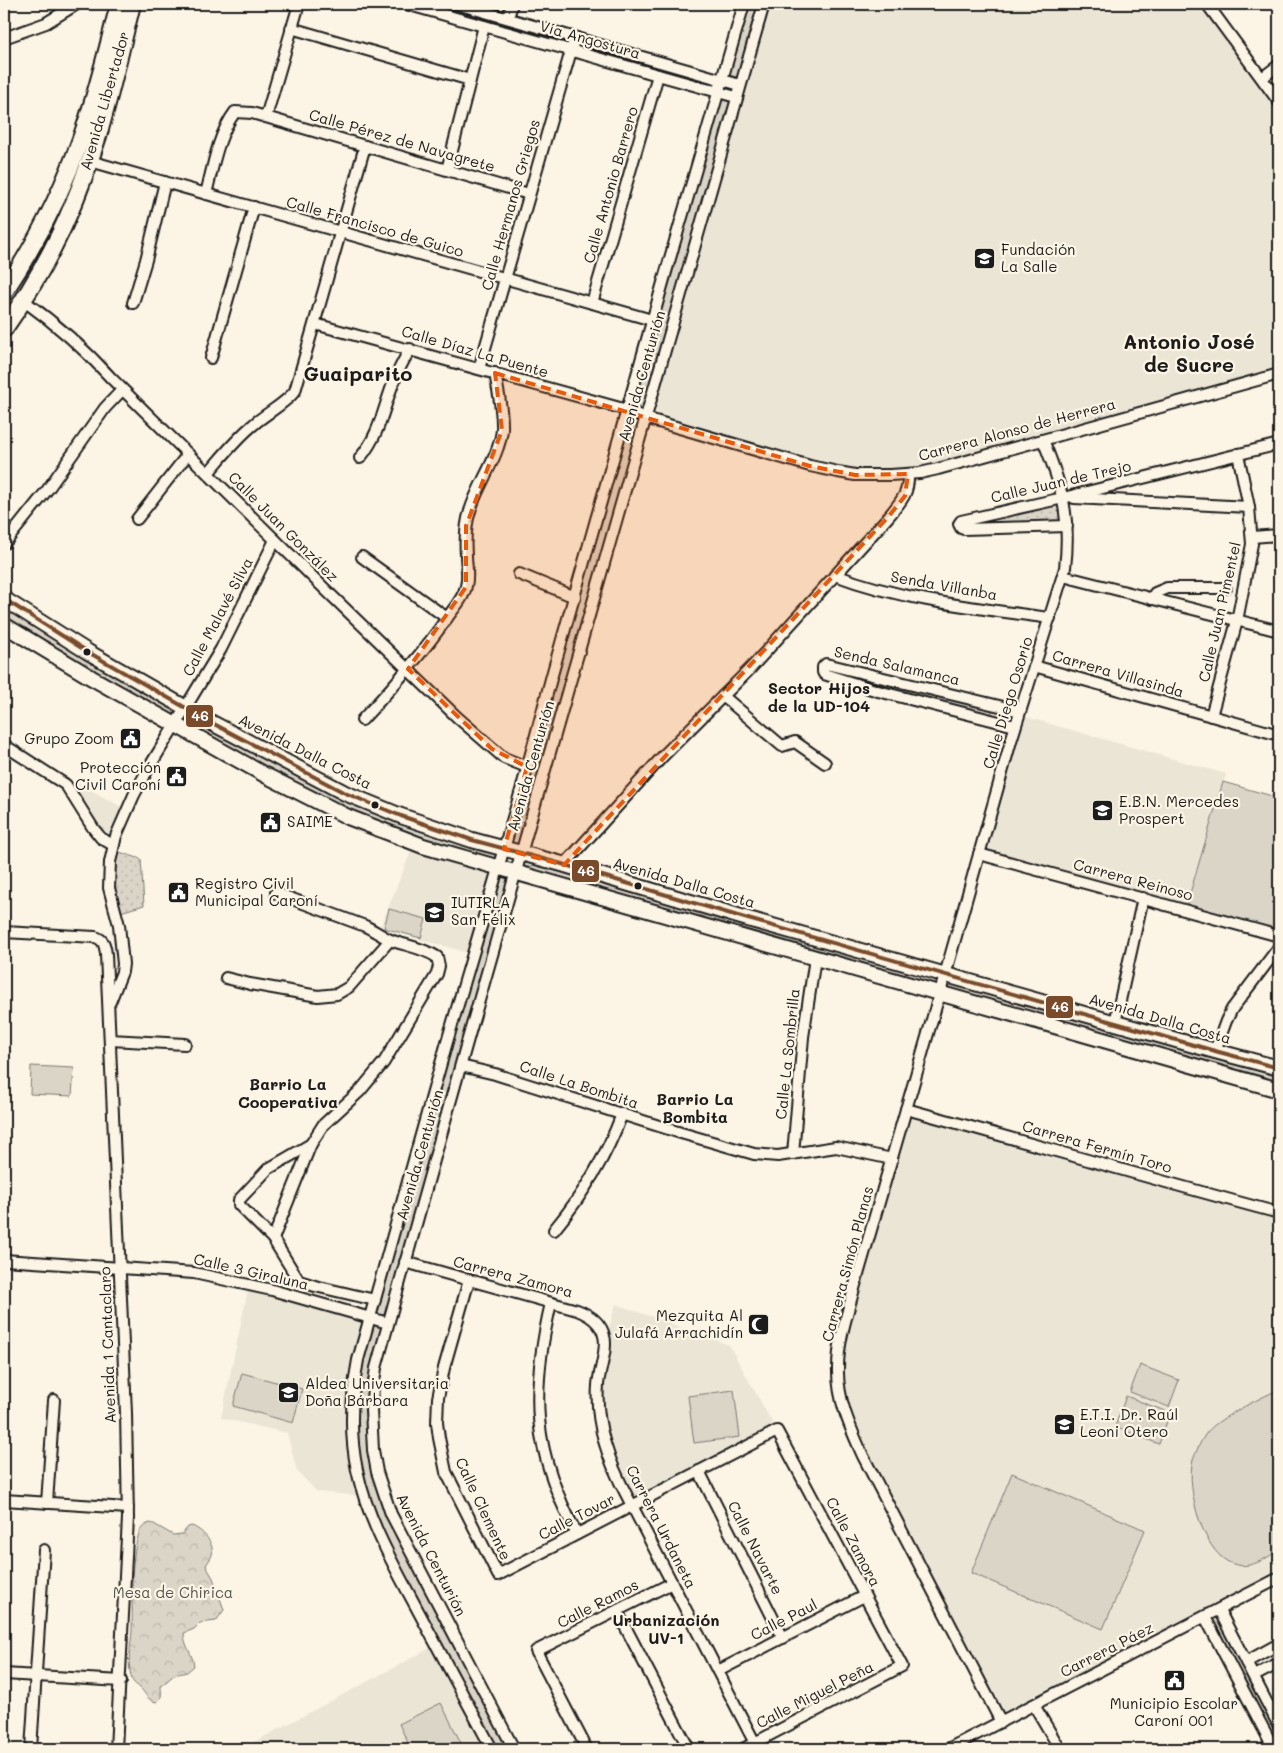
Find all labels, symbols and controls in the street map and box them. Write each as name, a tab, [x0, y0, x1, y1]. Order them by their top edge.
street label: Vía Angostura	[538, 15, 643, 63]
street label: Avenida Libertador	[75, 29, 133, 172]
street label: Calle Pérez de Navagrete	[307, 104, 498, 176]
street label: Calle Antonio Barrero	[578, 104, 642, 265]
street label: Calle Hermanos Griegos	[476, 117, 544, 293]
street label: Calle Francisco de Guico	[284, 191, 466, 261]
place label: Fundación La Salle	[1001, 239, 1075, 276]
school or university icon: Fundación La Salle	[973, 247, 997, 271]
street label: Avenida Centurión	[613, 308, 669, 443]
street label: Calle Díaz La Puente	[399, 320, 551, 382]
district label: Antonio José de Sucre	[1123, 328, 1255, 377]
district label: Guaiparito	[304, 360, 412, 386]
street label: Carrera Alonso de Herrera	[916, 393, 1117, 465]
street label: Calle Juan de Trejo	[989, 455, 1133, 507]
street label: Calle Juan González	[224, 467, 343, 586]
street label: Calle Juan Pimentel	[1193, 540, 1245, 684]
street label: Calle Malavé Silva	[177, 554, 257, 679]
street label: Senda Villanba	[889, 566, 999, 604]
street label: Calle Diego Osorio	[977, 634, 1037, 771]
street label: Senda Salamanca	[832, 641, 962, 689]
street label: Carrera Villasinda	[1050, 645, 1187, 701]
unlabelled marker	[82, 647, 92, 657]
district label: Sector Hijos de la UD-104	[768, 677, 870, 716]
street label: Avenida Centurión	[502, 698, 558, 833]
line badge: 46	[185, 704, 214, 728]
text: 46	[191, 706, 209, 725]
street label: Avenida Dalla Costa	[236, 709, 375, 793]
public building icon: Grupo Zoom	[118, 727, 142, 751]
place label: Grupo Zoom	[24, 728, 114, 748]
place label: Protección Civil Caroní	[75, 757, 161, 794]
public building icon: Protección Civil Caroní	[165, 765, 189, 789]
place label: E.B.N. Mercedes Prospert	[1119, 791, 1239, 828]
school or university icon: E.B.N. Mercedes Prospert	[1091, 799, 1115, 823]
unlabelled marker	[370, 800, 380, 810]
public building icon: SAIME	[259, 810, 283, 834]
place label: SAIME	[287, 811, 333, 831]
street label: Avenida Dalla Costa	[611, 852, 758, 912]
street label: Carrera Reinoso	[1071, 853, 1195, 905]
line badge: 46	[571, 859, 600, 883]
text: 46	[577, 861, 595, 880]
place label: Registro Civil Municipal Caroní	[195, 873, 318, 910]
public building icon: Registro Civil Municipal Caroní	[167, 881, 191, 905]
unlabelled marker	[633, 881, 643, 891]
place label: IUTIRLA San Félix	[451, 892, 516, 929]
school or university icon: IUTIRLA San Félix	[423, 900, 447, 924]
street label: Calle La Sombrilla	[770, 987, 804, 1120]
street label: Avenida Dalla Costa	[1087, 988, 1234, 1048]
line badge: 46	[1045, 995, 1074, 1019]
text: 46	[1051, 997, 1069, 1016]
street label: Calle La Bombita	[517, 1055, 641, 1113]
district label: Barrio La Cooperativa	[238, 1073, 338, 1112]
street label: Avenida Centurión	[391, 1087, 447, 1222]
district label: Barrio La Bombita	[656, 1088, 734, 1127]
street label: Carrera Fermín Toro	[1020, 1115, 1174, 1177]
street label: Carrera Simón Planas	[817, 1184, 877, 1344]
street label: Calle 3 Giraluna	[192, 1248, 311, 1294]
street label: Carrera Zamora	[451, 1250, 575, 1302]
street label: Avenida 1 Cantaclaro	[94, 1266, 120, 1424]
place label: Mezquita Al Julafá Arrachidín	[615, 1305, 743, 1342]
mosque icon: Mezquita Al Julafá Arrachidín	[747, 1313, 771, 1337]
place label: Aldea Universitaria Doña Bárbara	[305, 1373, 449, 1410]
school or university icon: Aldea Universitaria Doña Bárbara	[277, 1381, 301, 1405]
place label: E.T.I. Dr. Raúl Leoni Otero	[1080, 1404, 1178, 1441]
school or university icon: E.T.I. Dr. Raúl Leoni Otero	[1052, 1412, 1076, 1436]
street label: Calle Clemente	[451, 1454, 516, 1563]
street label: Carrera Urdaneta	[622, 1461, 702, 1592]
street label: Calle Tovar	[535, 1488, 618, 1544]
street label: Avenida Centurión	[392, 1490, 471, 1619]
street label: Calle Zamora	[822, 1493, 886, 1590]
street label: Calle Navarte	[724, 1497, 788, 1598]
street label: Calle Ramos	[553, 1574, 642, 1632]
park label: Mesa de Chirica	[113, 1582, 233, 1602]
street label: Calle Paul	[747, 1594, 820, 1644]
district label: Urbanización UV-1	[613, 1609, 719, 1648]
street label: Carrera Páez	[1056, 1617, 1157, 1681]
street label: Calle Miguel Peña	[753, 1656, 877, 1732]
public building icon: Municipio Escolar Caroní 001	[1162, 1669, 1186, 1693]
place label: Municipio Escolar Caroní 001	[1110, 1693, 1238, 1730]

